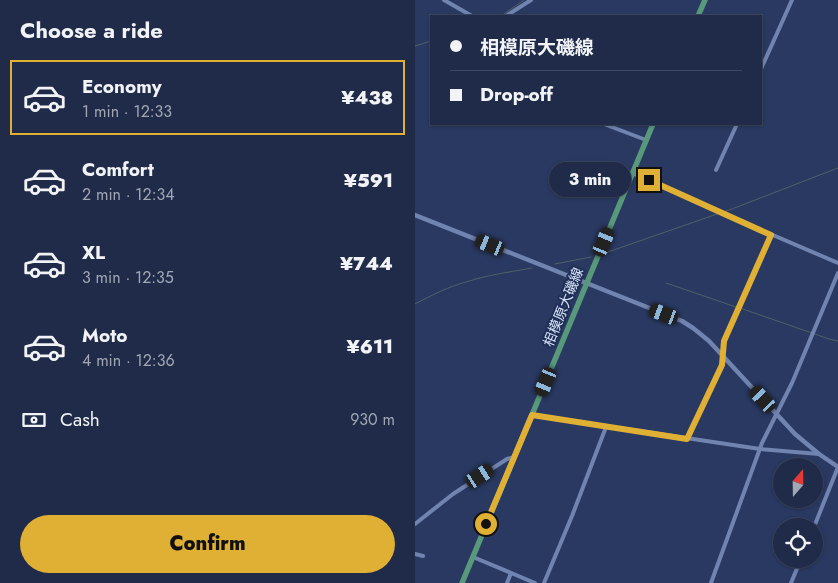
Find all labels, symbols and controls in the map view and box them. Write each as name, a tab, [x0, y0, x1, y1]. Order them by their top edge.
text: Choose a ride	[20, 14, 163, 46]
text: 相模原大磯線	[480, 34, 594, 61]
text: Economy	[82, 73, 162, 100]
icon: car	[22, 75, 67, 120]
text: Drop-off	[480, 81, 553, 108]
text: ¥438	[341, 84, 393, 111]
text: 1 min · 12:33	[82, 100, 172, 123]
text: Comfort	[82, 156, 154, 183]
icon: car	[22, 158, 67, 203]
callout: 3 min	[549, 162, 631, 198]
text: ¥591	[344, 167, 393, 194]
text: 3 min	[569, 168, 611, 191]
route end	[638, 169, 660, 191]
text: 2 min · 12:34	[82, 183, 175, 206]
car	[591, 225, 616, 259]
car	[473, 232, 506, 258]
text: XL	[82, 239, 105, 266]
icon: car	[22, 241, 67, 286]
text: ¥744	[340, 250, 393, 277]
street label: 相模原大磯線	[538, 264, 588, 350]
text: 3 min · 12:35	[82, 266, 174, 289]
car	[647, 302, 680, 326]
text: Moto	[82, 322, 127, 349]
icon: car	[22, 324, 67, 369]
text: ¥611	[347, 333, 393, 360]
text: 4 min · 12:36	[82, 349, 175, 372]
car	[533, 365, 558, 399]
car	[747, 383, 778, 415]
icon: cash	[20, 406, 48, 434]
text: Cash	[60, 406, 100, 433]
text: 930 m	[350, 408, 395, 431]
north arrow	[773, 458, 823, 508]
map controls	[773, 458, 823, 568]
car	[463, 462, 496, 490]
route start	[475, 513, 497, 535]
button: Confirm	[20, 515, 395, 573]
button: locate	[773, 518, 823, 568]

